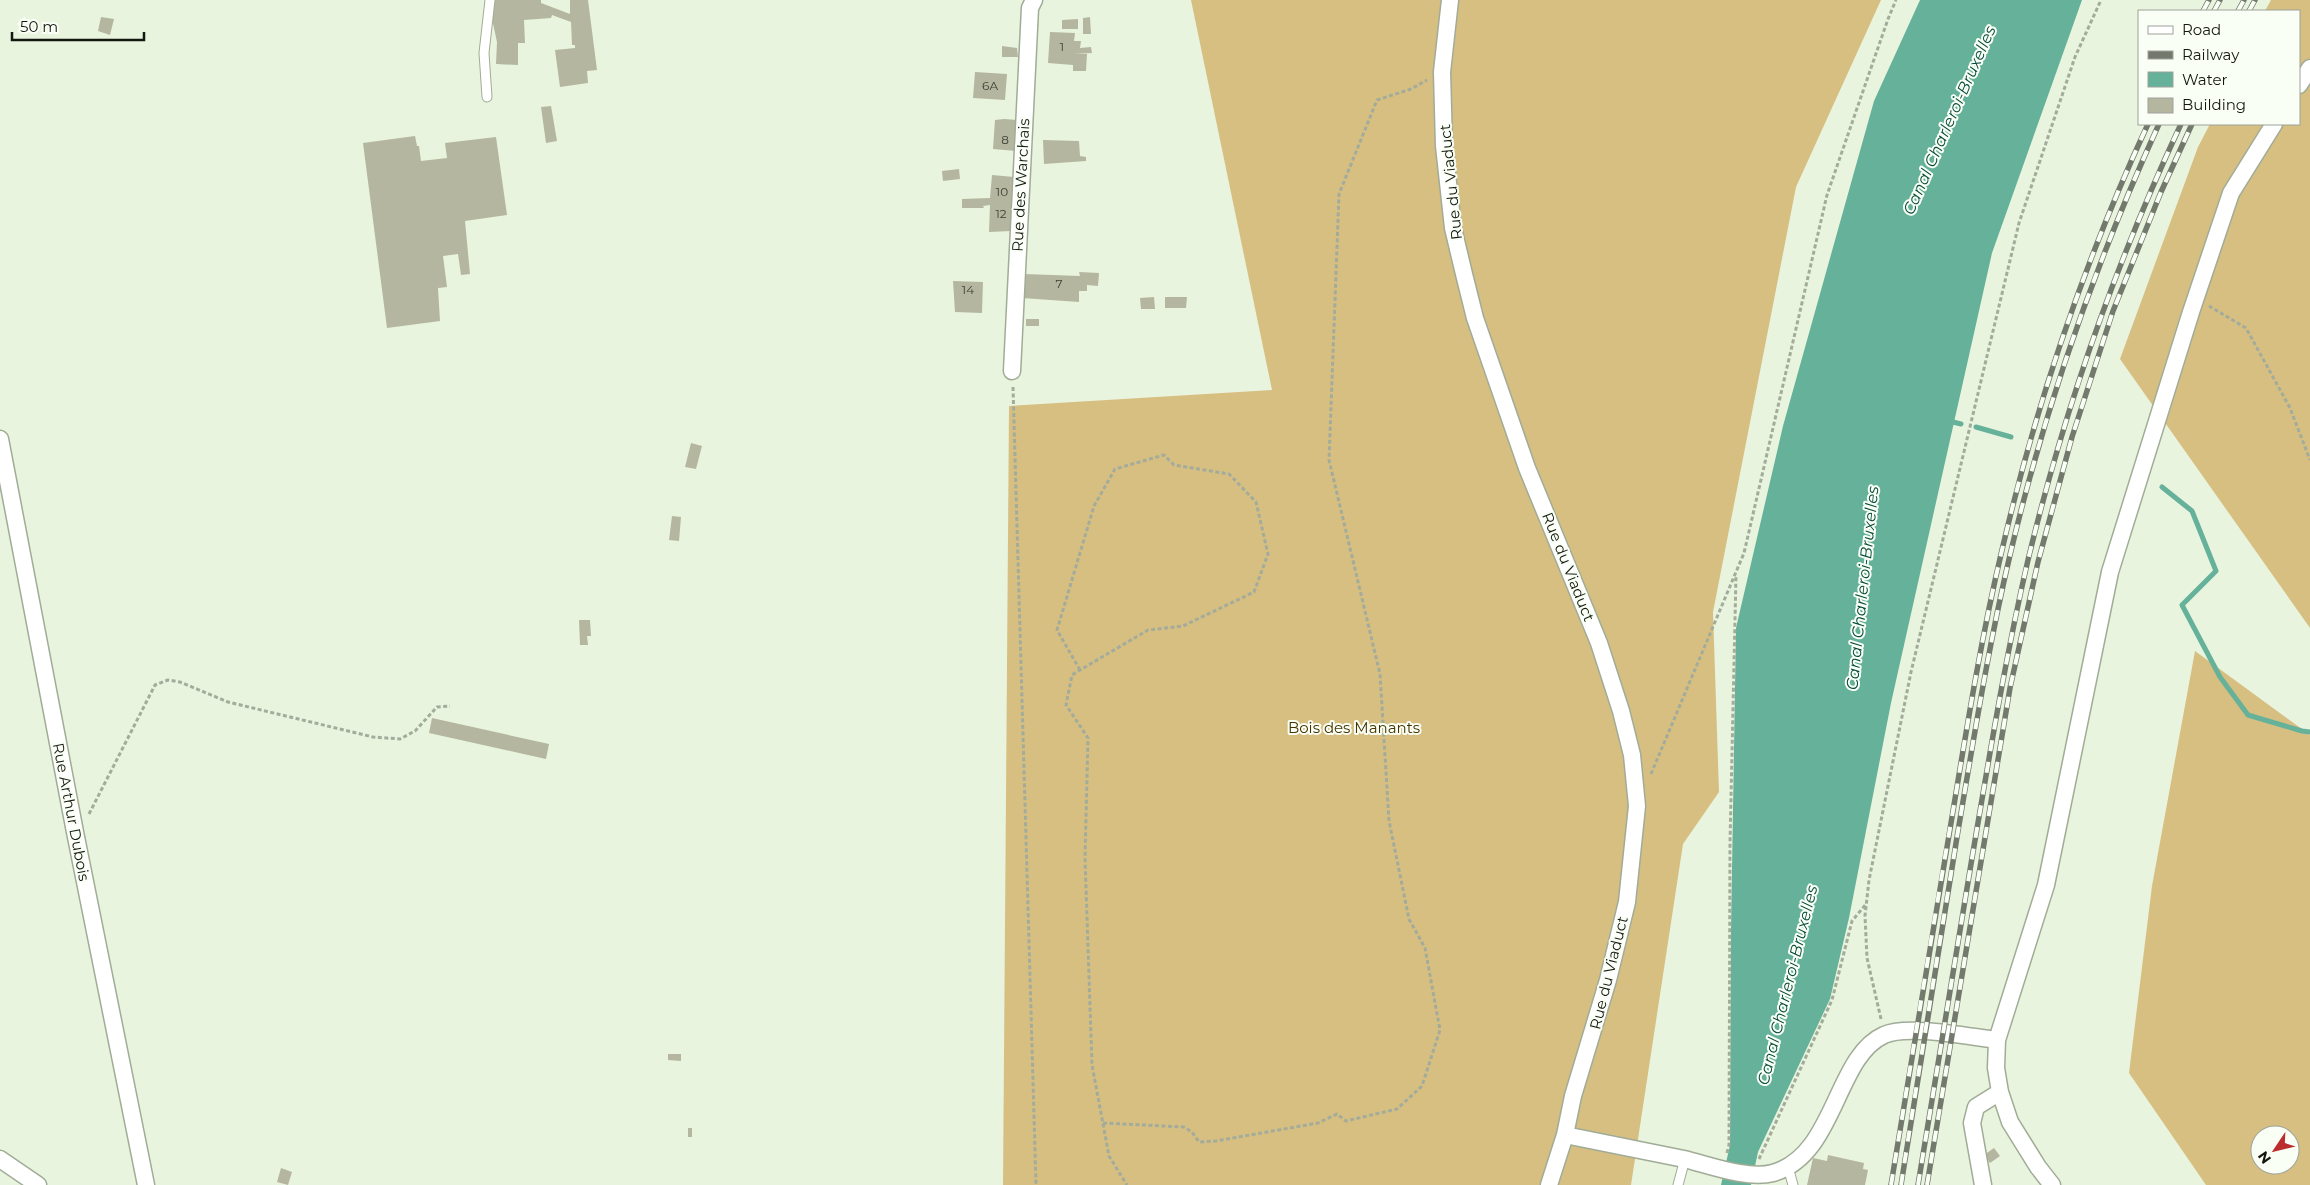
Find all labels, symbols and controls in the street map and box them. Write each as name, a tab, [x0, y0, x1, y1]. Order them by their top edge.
scale bar	[12, 10, 145, 42]
legend	[2138, 10, 2300, 125]
text: 50 m	[20, 17, 58, 36]
text: Road	[2182, 20, 2221, 39]
water label: Canal Charleroi-Bruxelles	[1899, 23, 2000, 218]
house number: 1	[1060, 39, 1064, 54]
text: Railway	[2182, 45, 2240, 64]
text: Water	[2182, 70, 2228, 89]
house number: 6A	[982, 78, 998, 93]
text: Building	[2182, 95, 2246, 114]
street label: Rue des Warchais	[1008, 118, 1033, 252]
street label: Rue du Viaduct	[1435, 123, 1466, 241]
house number: 8	[1001, 132, 1009, 147]
house number: 10	[996, 184, 1008, 199]
house number: 12	[995, 206, 1007, 221]
house number: 7	[1055, 276, 1063, 291]
house number: 14	[962, 282, 974, 297]
water label: Canal Charleroi-Bruxelles	[1842, 485, 1883, 691]
street label: Rue du Viaduct	[1538, 509, 1599, 624]
park label: Bois des Manants	[1288, 718, 1420, 737]
street label: Rue Arthur Dubois	[49, 741, 94, 883]
water label: Canal Charleroi-Bruxelles	[1753, 883, 1822, 1087]
street label: Rue du Viaduct	[1585, 914, 1632, 1031]
north arrow	[2250, 1125, 2300, 1175]
text: N	[2254, 1148, 2275, 1167]

